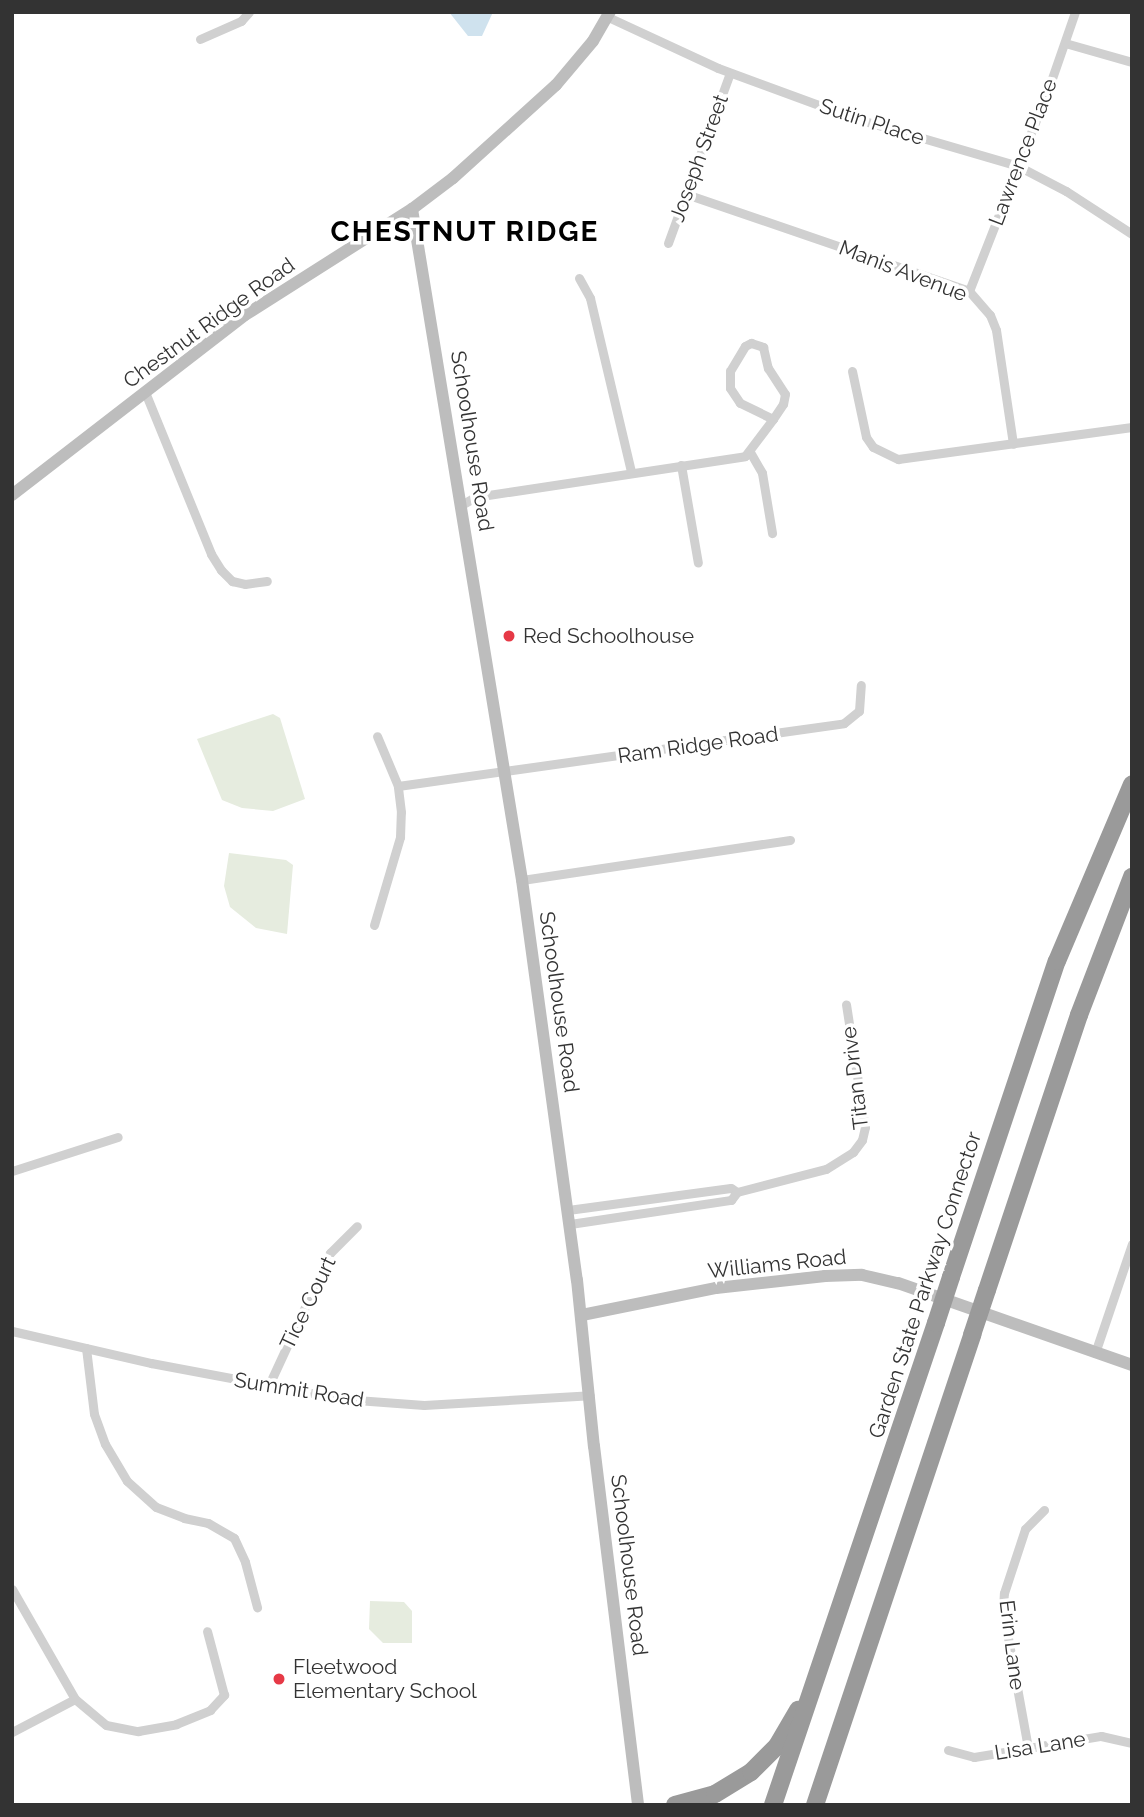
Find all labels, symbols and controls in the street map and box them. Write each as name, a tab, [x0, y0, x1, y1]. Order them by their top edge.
street label: Lawrence Place	[983, 75, 1063, 229]
street label: Joseph Street	[664, 91, 734, 225]
street label: Sutin Place	[817, 93, 927, 151]
district label: CHESTNUT RIDGE	[332, 215, 598, 249]
street label: Manis Avenue	[835, 235, 971, 307]
street label: Chestnut Ridge Road	[118, 252, 300, 394]
street label: Schoolhouse Road	[445, 349, 499, 533]
place label: Red Schoolhouse	[523, 623, 694, 649]
marker: Red Schoolhouse	[501, 628, 517, 644]
street label: Ram Ridge Road	[616, 721, 780, 769]
street label: Schoolhouse Road	[534, 910, 584, 1094]
street label: Titan Drive	[836, 1025, 874, 1131]
street label: Garden State Parkway Connector	[863, 1128, 987, 1442]
street label: Williams Road	[706, 1244, 848, 1284]
street label: Tice Court	[275, 1252, 341, 1354]
street label: Summit Road	[232, 1367, 366, 1413]
street label: Schoolhouse Road	[605, 1473, 653, 1657]
street label: Erin Lane	[994, 1599, 1030, 1691]
place label: Fleetwood Elementary School	[293, 1654, 477, 1704]
marker: Fleetwood Elementary School	[271, 1671, 287, 1687]
street label: Lisa Lane	[993, 1726, 1087, 1766]

